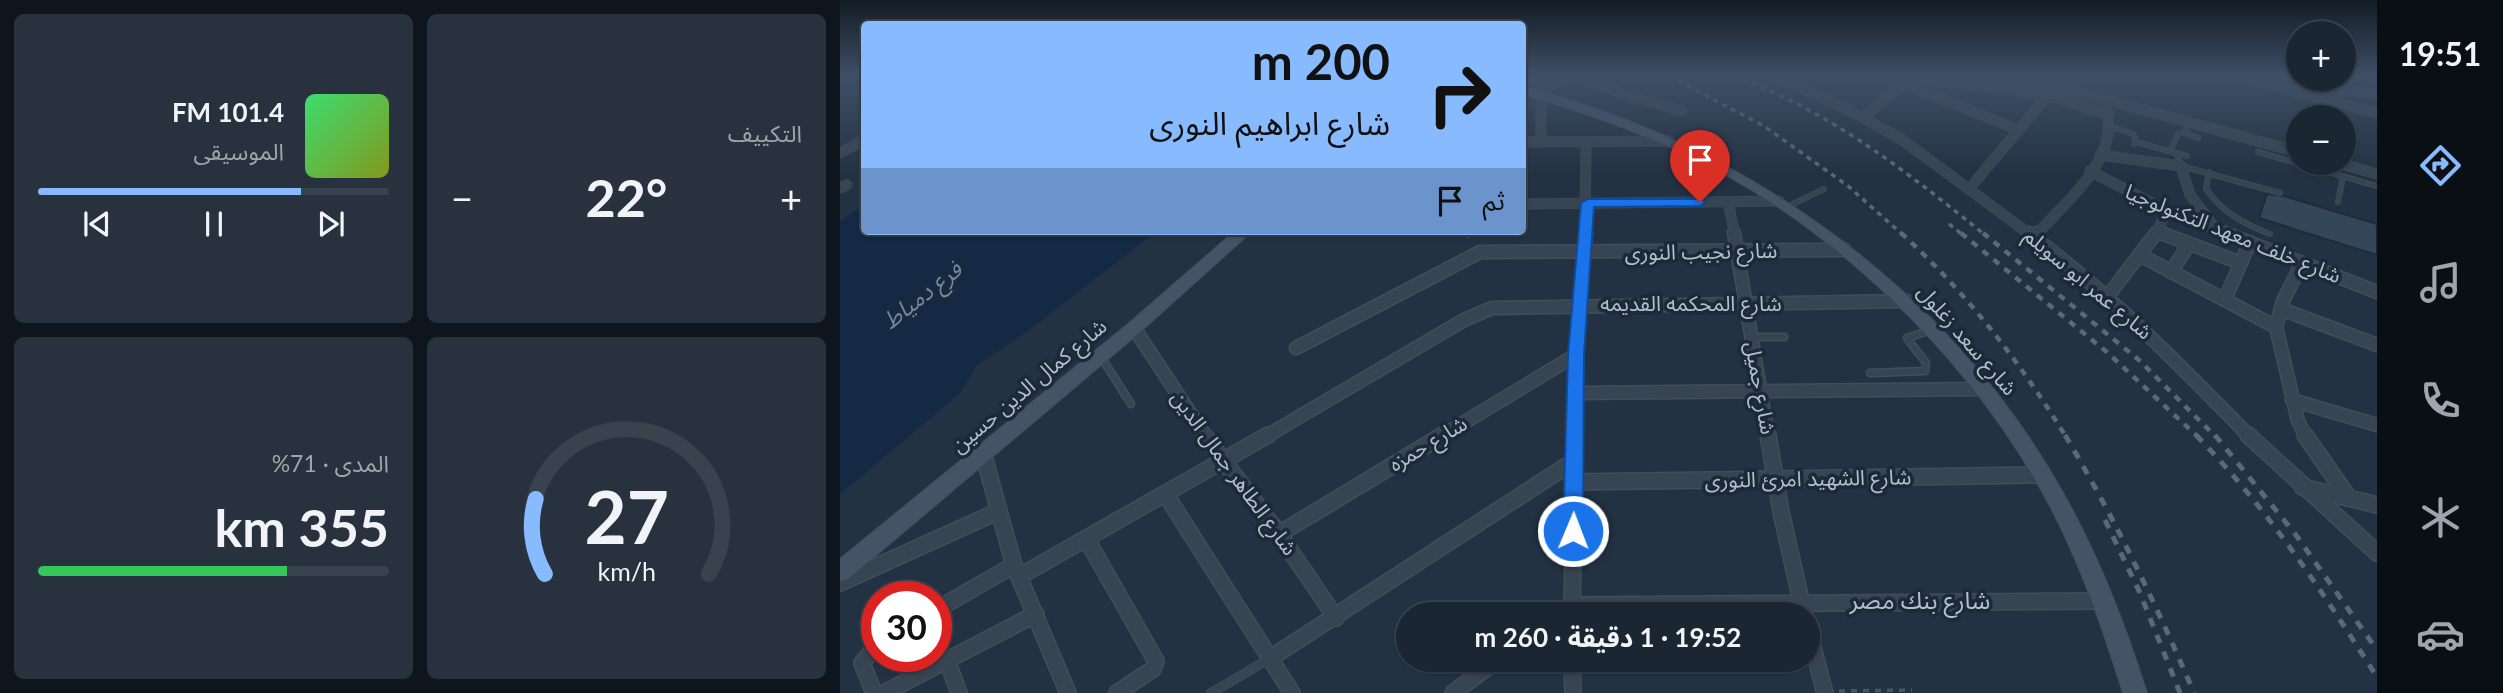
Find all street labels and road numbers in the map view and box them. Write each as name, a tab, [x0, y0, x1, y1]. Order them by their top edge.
street label: شارع خلف معهد التكنولوجيا	[2121, 178, 2345, 291]
street label: شارع عمر ابو سويلم	[2017, 222, 2158, 347]
street label: شارع نجيب النورى	[1624, 237, 1778, 268]
street label: شارع سعد زغلول	[1910, 278, 2023, 402]
street label: شارع المحكمه القديمه	[1600, 290, 1782, 319]
street label: شارع كمال الدين حسين	[945, 313, 1113, 460]
street label: شارع جميل	[1737, 339, 1782, 437]
street label: شارع الطاهر جمال الدين	[1164, 385, 1303, 562]
street label: شارع حمزه	[1384, 410, 1473, 479]
street label: شارع الشهيد امرئ النورى	[1704, 463, 1912, 496]
street label: شارع بنك مصر	[1849, 585, 1990, 618]

